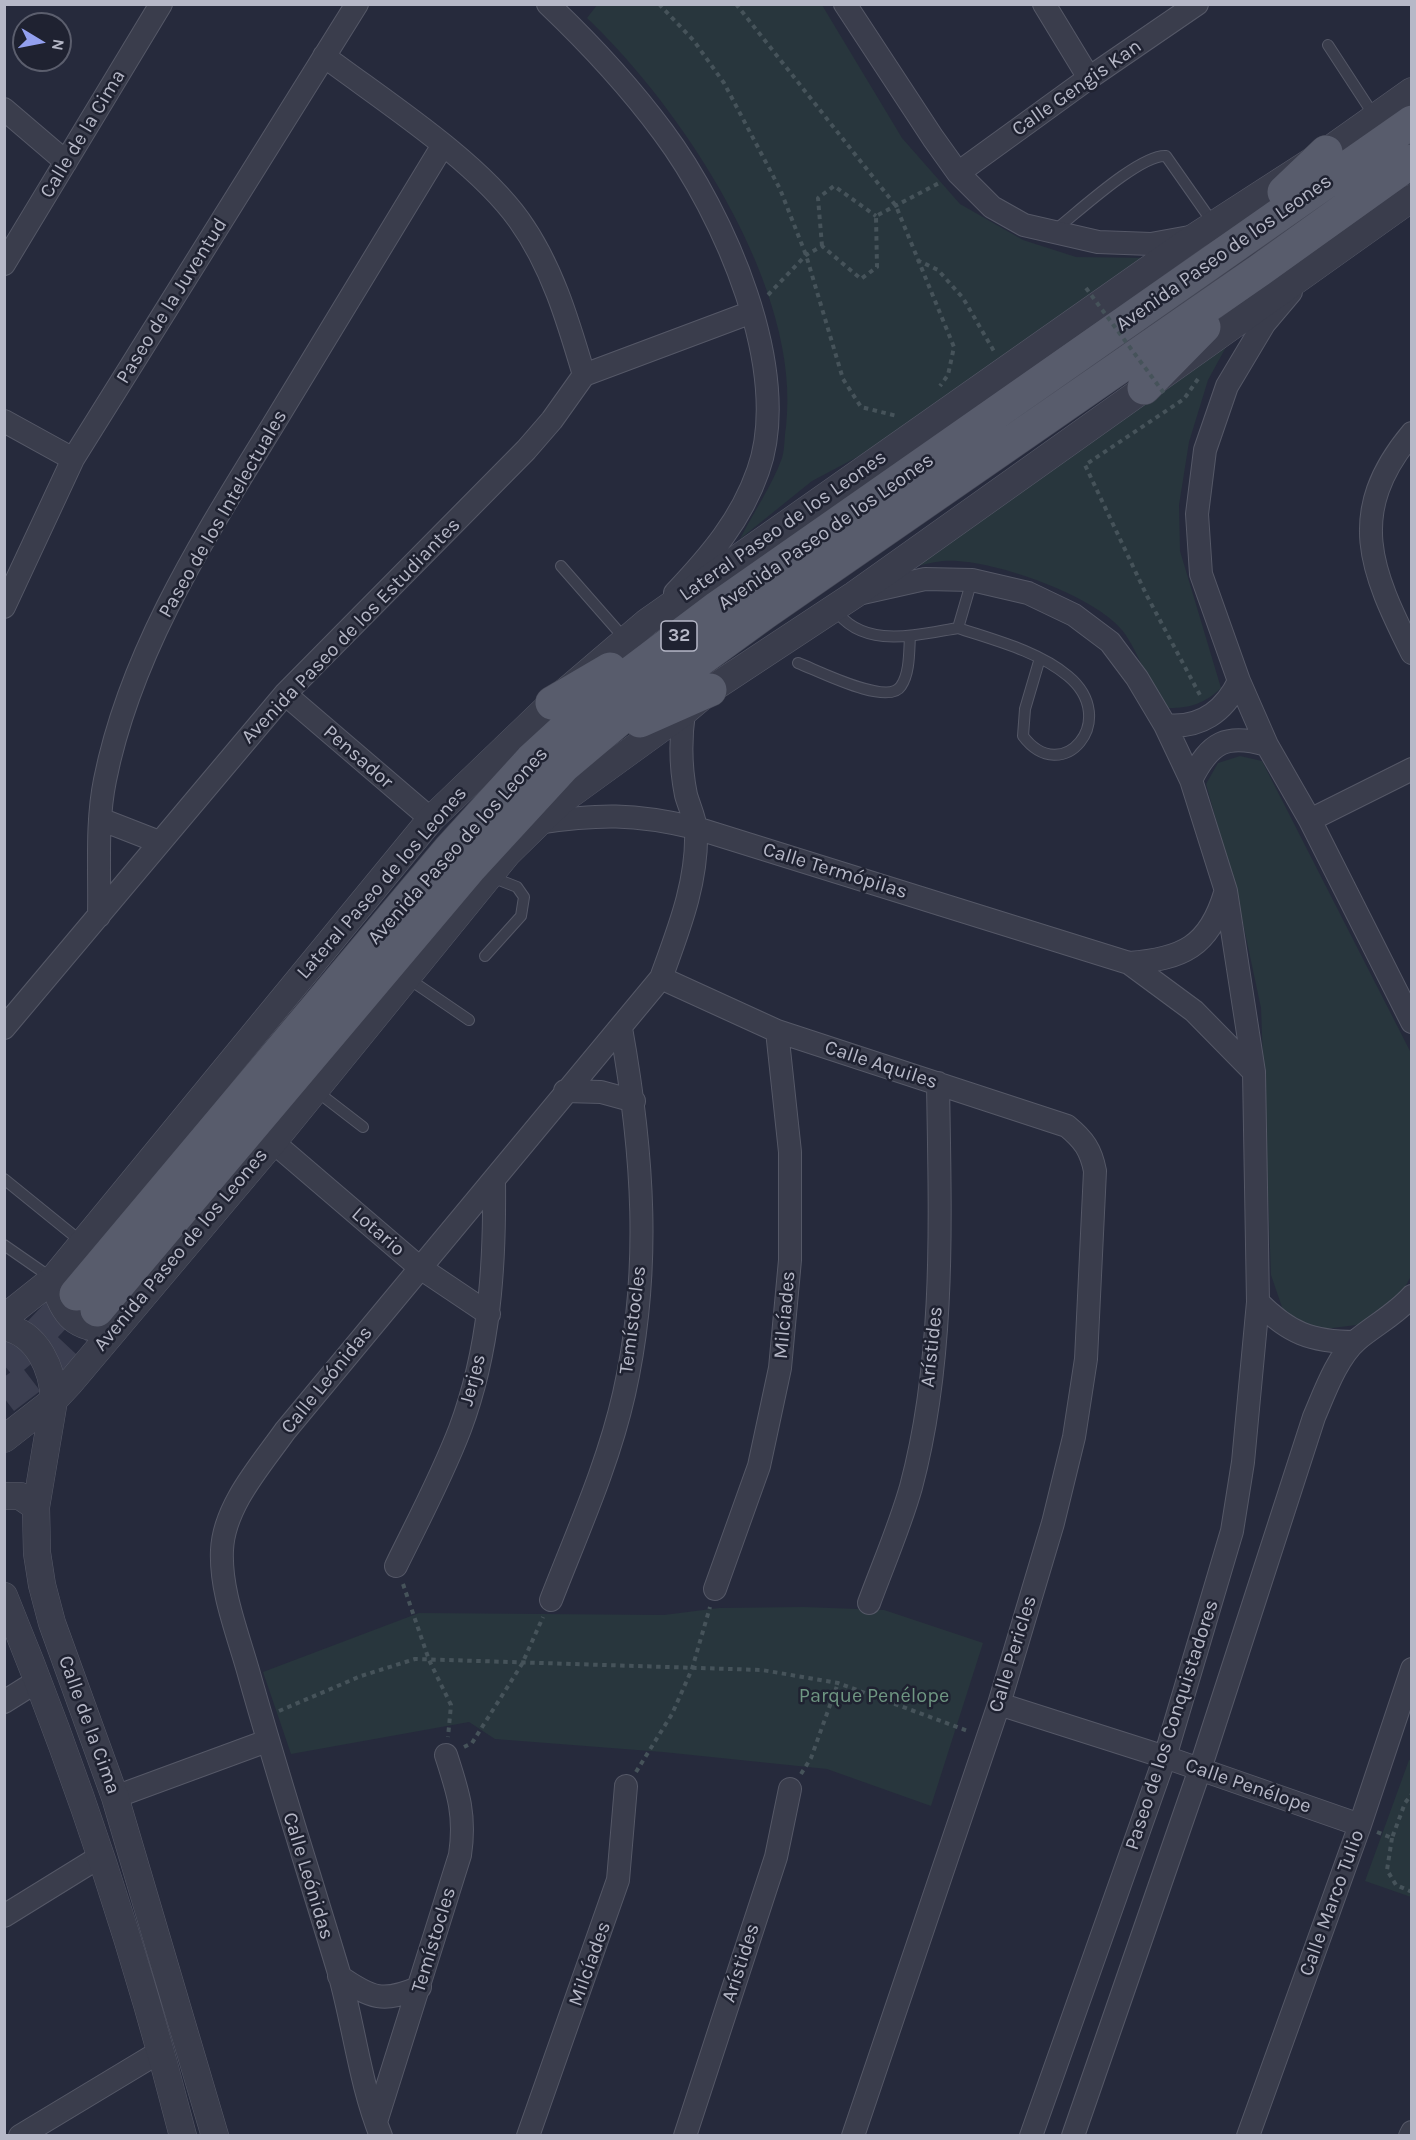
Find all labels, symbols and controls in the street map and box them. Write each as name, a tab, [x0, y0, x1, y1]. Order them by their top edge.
north arrow	[12, 12, 72, 72]
street label: Calle Gengis Kan	[1008, 34, 1146, 142]
text: N	[48, 38, 69, 52]
street label: Calle de la Cima	[35, 65, 131, 203]
street label: Avenida Paseo de los Leones	[1112, 169, 1336, 337]
street label: Paseo de la Juventud	[111, 214, 233, 388]
street label: Paseo de los Intelectuales	[154, 406, 292, 622]
street label: Lateral Paseo de los Leones	[675, 445, 891, 607]
street label: Avenida Paseo de los Leones	[714, 448, 938, 616]
street label: Avenida Paseo de los Estudiantes	[237, 513, 465, 749]
road number: 32	[661, 621, 697, 651]
street label: Pensador	[318, 720, 398, 794]
street label: Avenida Paseo de los Leones	[363, 742, 553, 950]
street label: Lateral Paseo de los Leones	[292, 782, 472, 984]
street label: Calle Termópilas	[760, 838, 910, 904]
street label: Calle Aquiles	[822, 1035, 940, 1095]
street label: Avenida Paseo de los Leones	[89, 1144, 273, 1356]
street label: Lotario	[346, 1202, 410, 1262]
street label: Temístocles	[614, 1264, 652, 1376]
street label: Milcíades	[769, 1270, 801, 1360]
street label: Arístides	[916, 1305, 948, 1389]
street label: Calle Leónidas	[276, 1321, 378, 1439]
street label: Jerjes	[455, 1351, 491, 1409]
street label: Calle Pericles	[984, 1593, 1042, 1715]
street label: Paseo de los Conquistadores	[1120, 1597, 1224, 1853]
street label: Calle de la Cima	[53, 1652, 125, 1798]
park label: Parque Penélope	[799, 1684, 949, 1708]
street label: Calle Penélope	[1182, 1753, 1314, 1819]
street label: Calle Leónidas	[277, 1810, 339, 1942]
street label: Calle Marco Tulio	[1294, 1827, 1370, 1979]
street label: Temístocles	[407, 1884, 461, 1996]
street label: Milcíades	[564, 1918, 616, 2010]
street label: Arístides	[717, 1921, 765, 2005]

